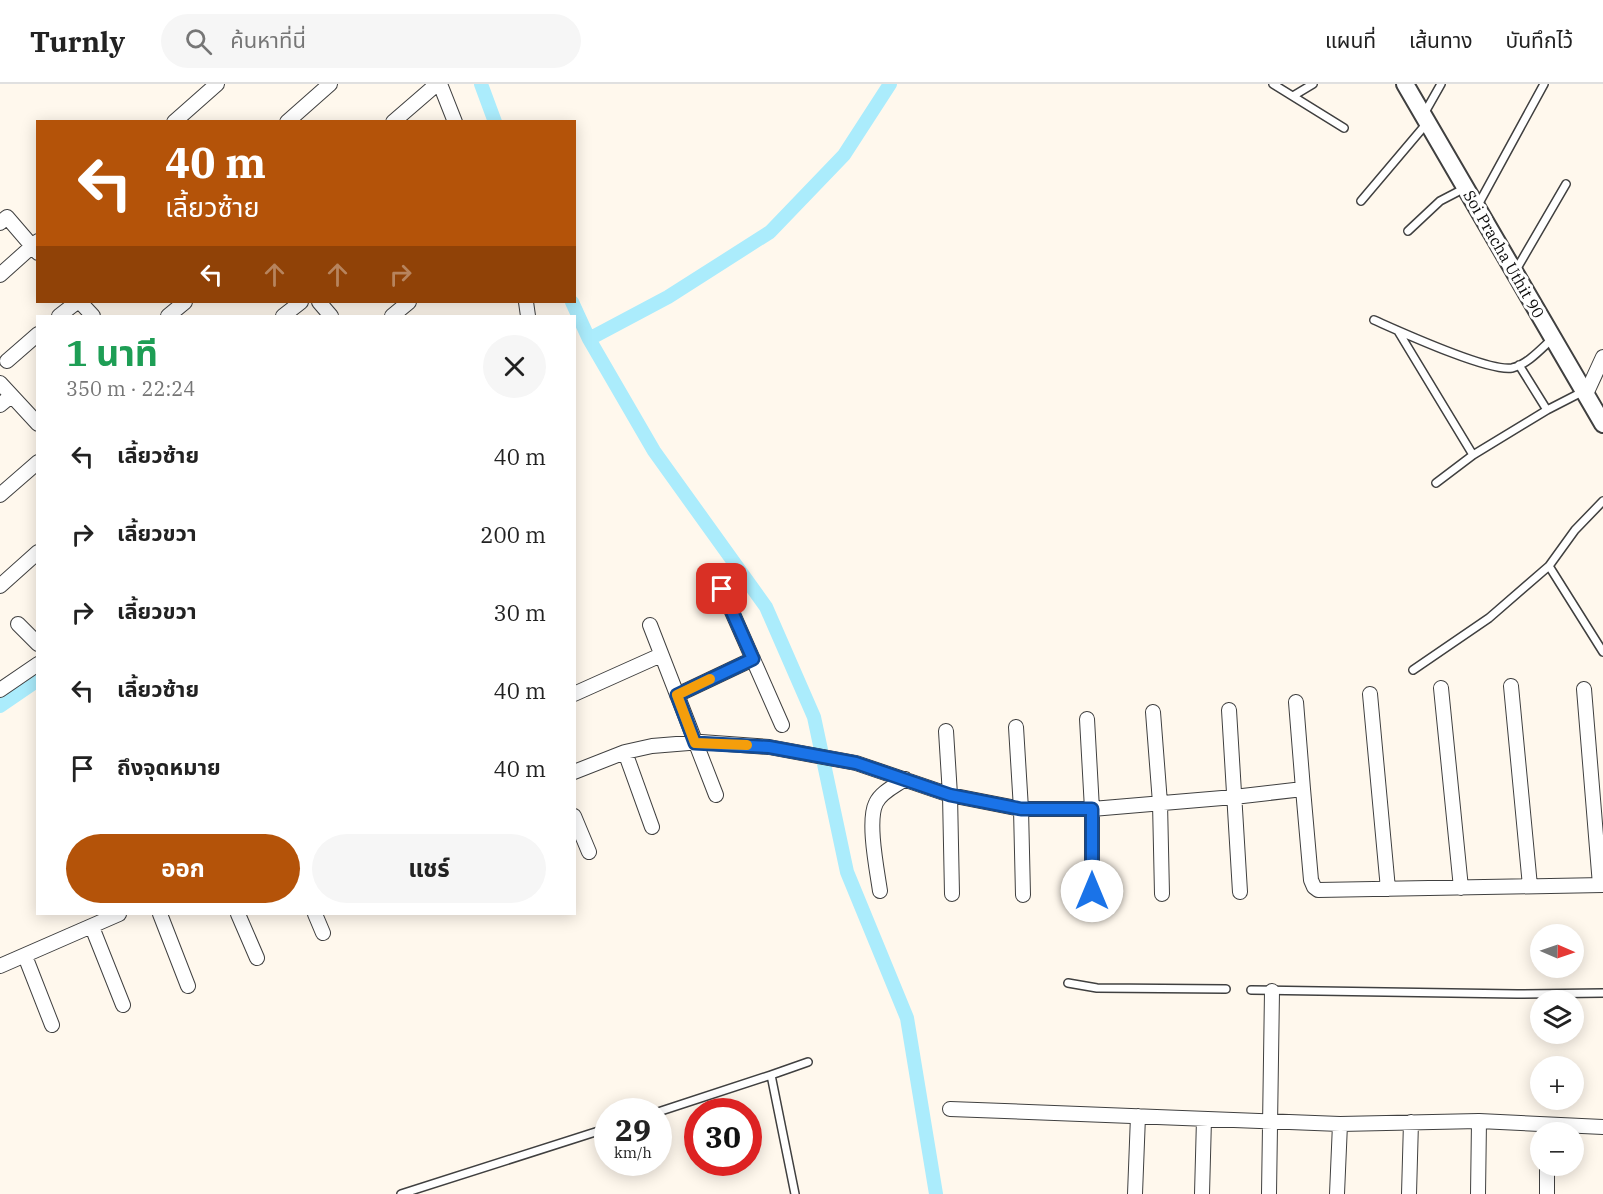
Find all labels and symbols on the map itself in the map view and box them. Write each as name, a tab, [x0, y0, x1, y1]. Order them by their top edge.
street label: Soi Pracha Uthit 90	[1459, 186, 1549, 322]
pin	[696, 563, 747, 614]
position arrow	[1060, 859, 1124, 923]
north arrow	[1530, 924, 1584, 978]
speed limit sign: 30	[684, 1098, 762, 1176]

